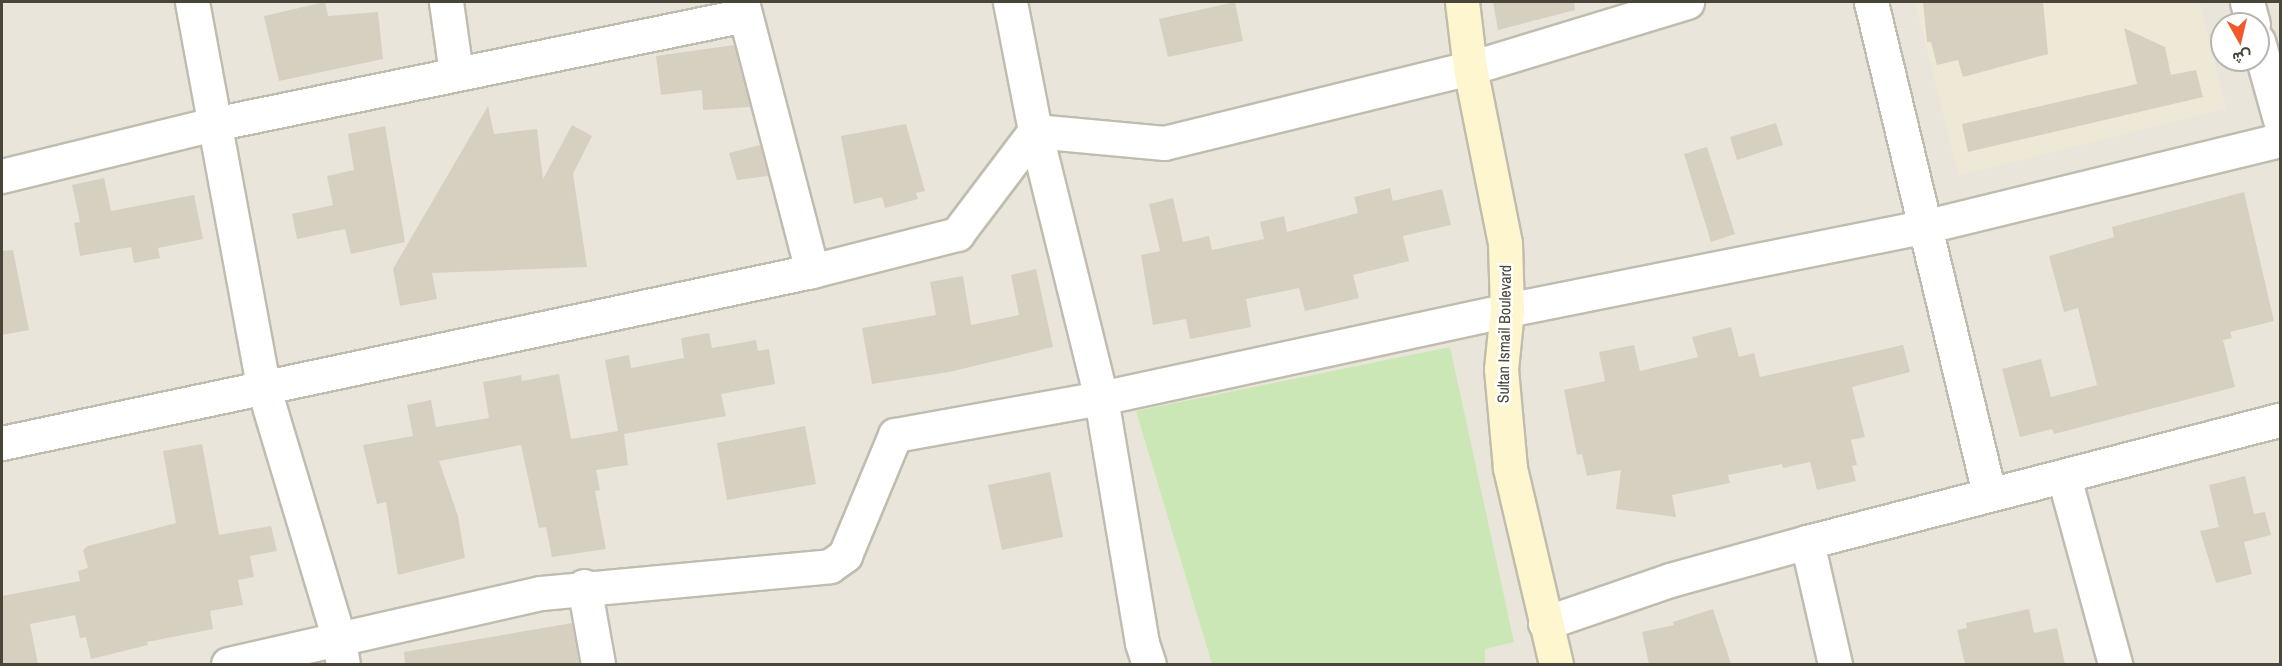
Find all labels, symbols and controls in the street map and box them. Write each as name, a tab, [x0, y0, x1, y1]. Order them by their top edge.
north arrow	[2210, 12, 2270, 72]
text: ش	[2231, 46, 2253, 70]
street label: Sultan Ismail Boulevard	[1493, 265, 1515, 403]

